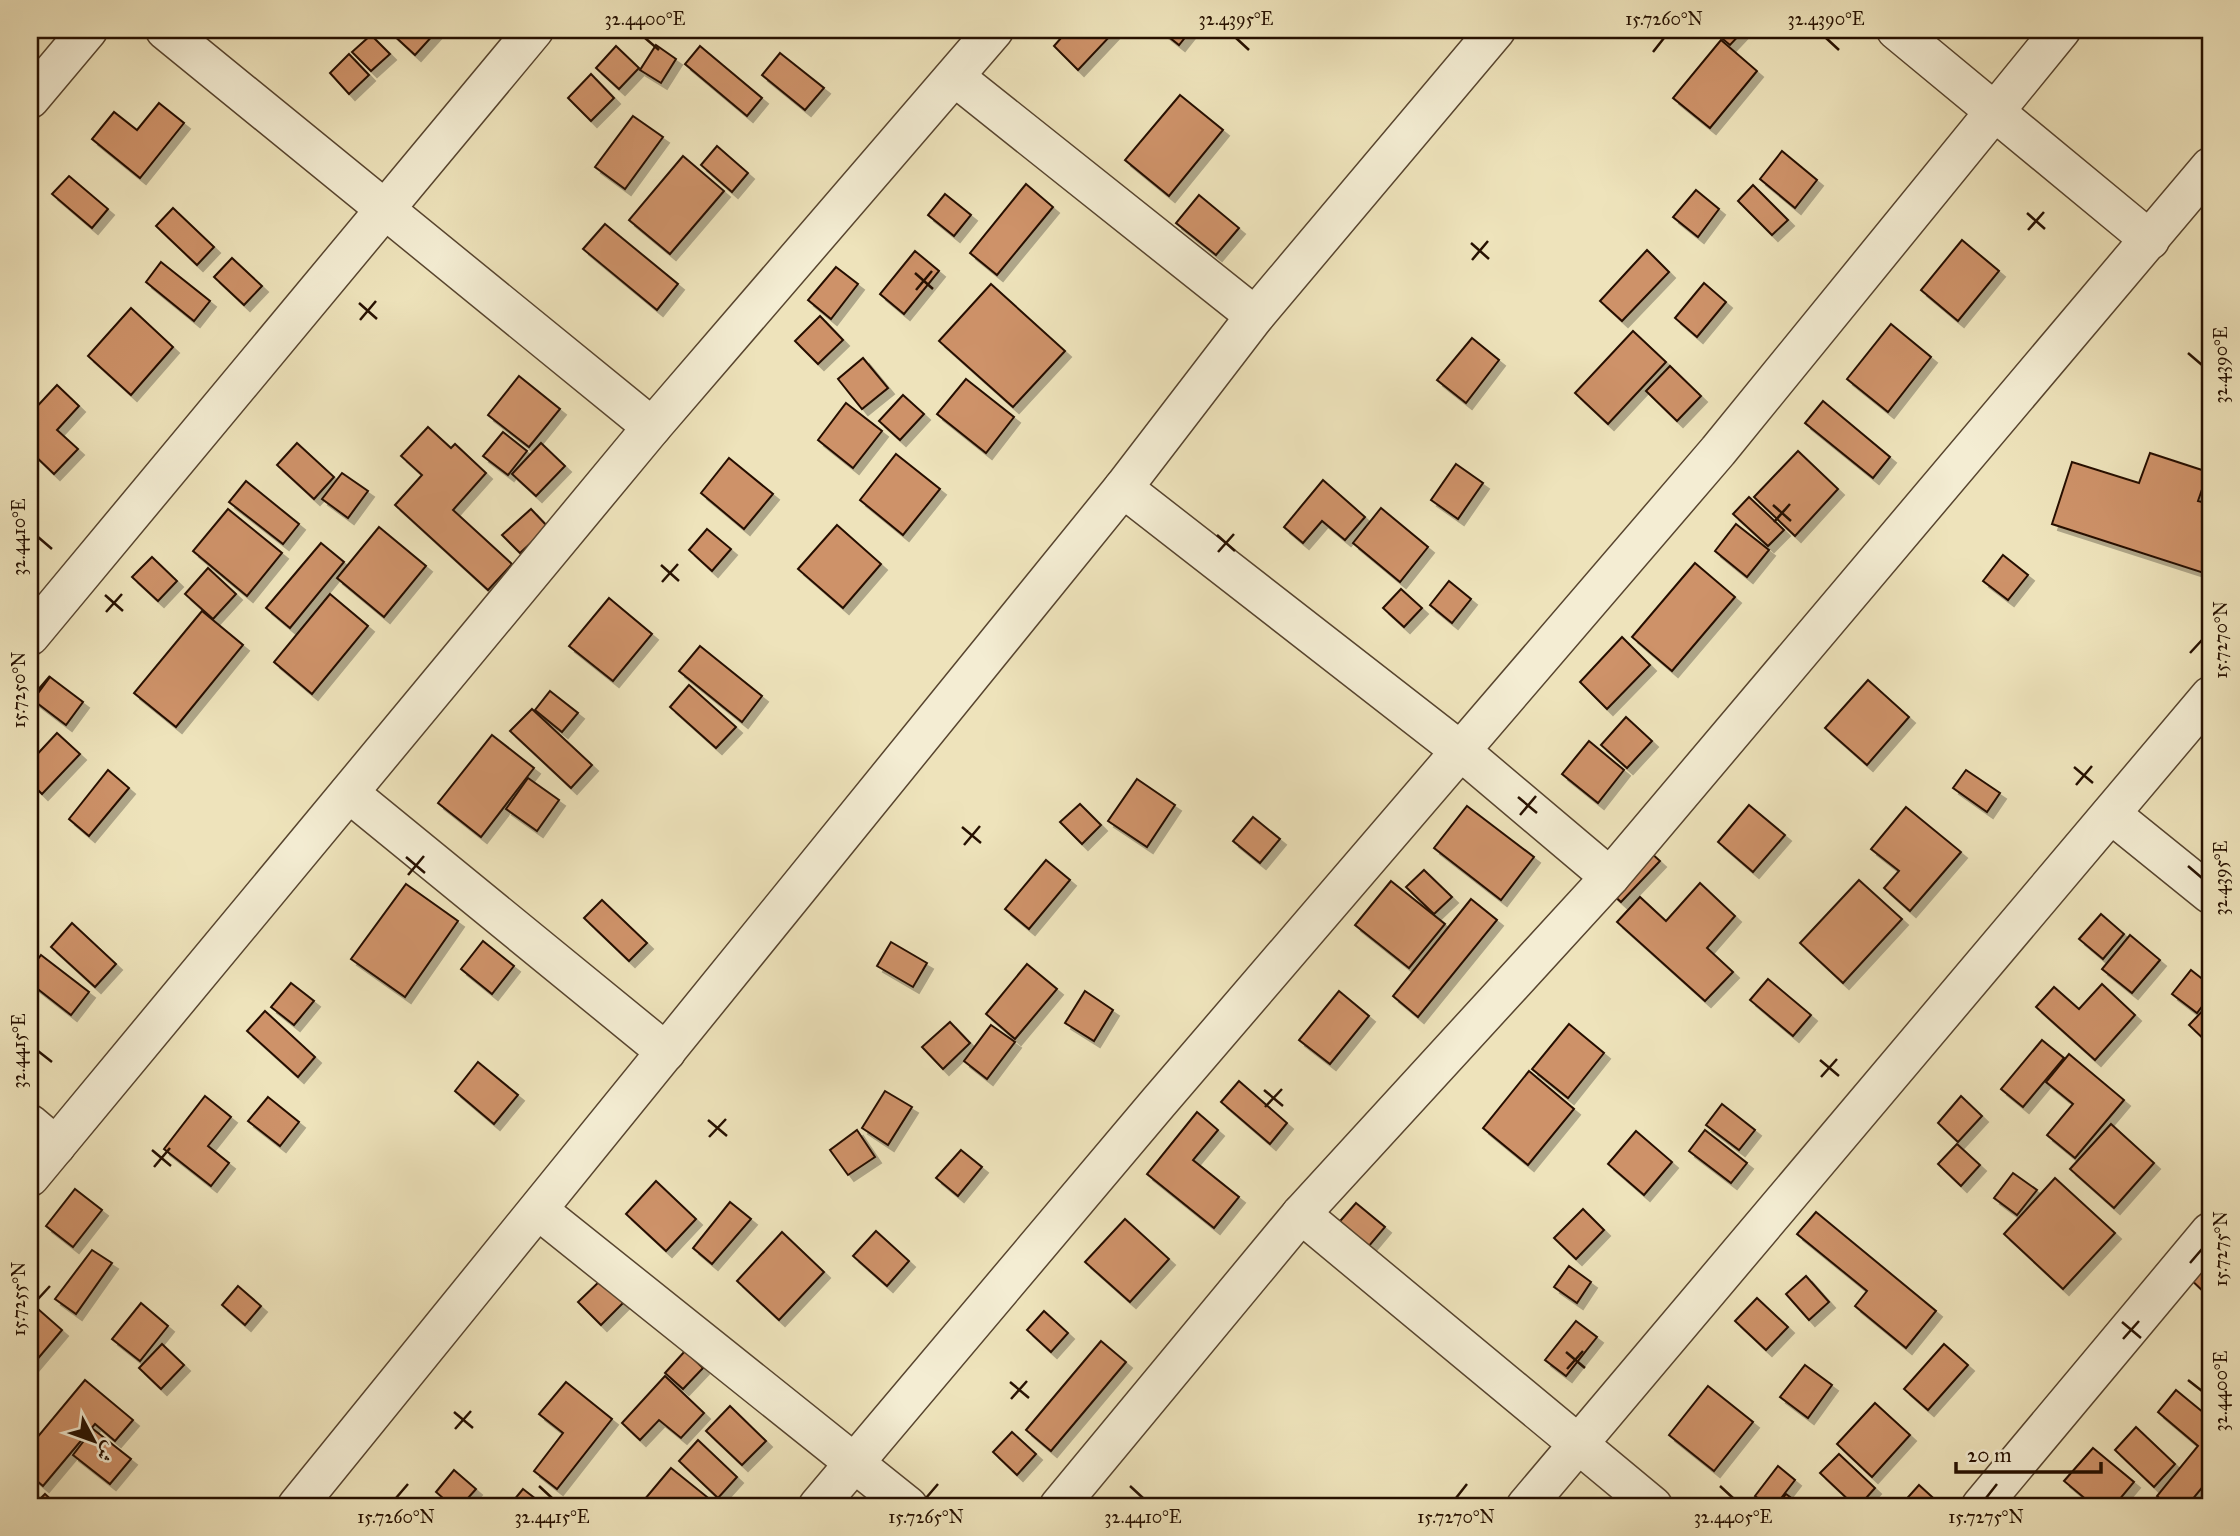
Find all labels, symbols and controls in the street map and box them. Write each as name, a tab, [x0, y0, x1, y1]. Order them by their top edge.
text: 32.4400°E	[605, 8, 685, 30]
text: 32.4395°E	[1198, 8, 1274, 30]
text: 15.7260°N	[1625, 8, 1703, 30]
text: 32.4390°E	[1787, 8, 1865, 30]
text: 32.4390°E	[2210, 326, 2232, 404]
text: 32.4410°E	[8, 498, 30, 576]
text: 15.7270°N	[2210, 601, 2232, 679]
text: 15.7250°N	[8, 652, 30, 728]
text: 32.4395°E	[2210, 840, 2232, 916]
text: 32.4415°E	[8, 1013, 30, 1089]
text: 15.7275°N	[2210, 1211, 2232, 1287]
text: 15.7255°N	[8, 1262, 30, 1336]
text: 32.4400°E	[2210, 1351, 2232, 1431]
north arrow	[60, 1406, 130, 1476]
scale bar	[1956, 1431, 2102, 1475]
text: ش	[92, 1437, 121, 1466]
text: 20 m	[1967, 1442, 2012, 1468]
text: 15.7260°N	[357, 1506, 435, 1528]
text: 32.4415°E	[514, 1506, 590, 1528]
text: 15.7265°N	[888, 1506, 964, 1528]
text: 32.4410°E	[1104, 1506, 1182, 1528]
text: 15.7270°N	[1417, 1506, 1495, 1528]
text: 32.4405°E	[1694, 1506, 1772, 1528]
text: 15.7275°N	[1948, 1506, 2024, 1528]

